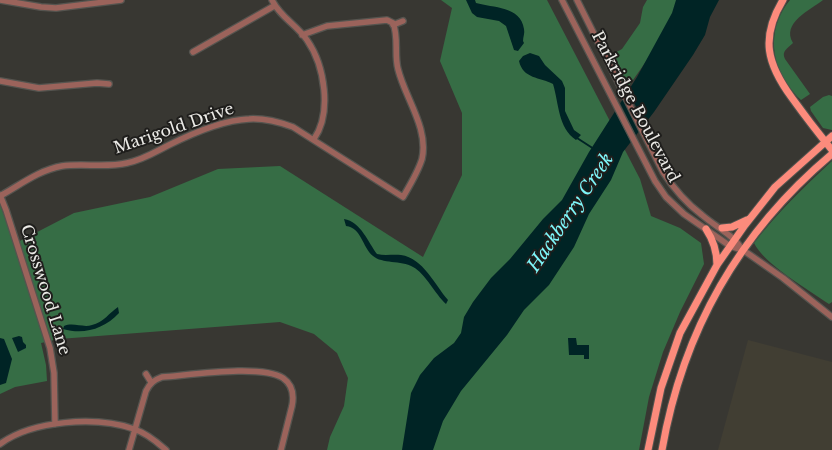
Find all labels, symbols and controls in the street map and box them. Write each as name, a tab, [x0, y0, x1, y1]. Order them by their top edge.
street label: Parkridge Boulevard	[587, 28, 683, 186]
street label: Marigold Drive	[111, 99, 237, 159]
water label: Hackberry Creek	[523, 150, 619, 276]
street label: Crosswood Lane	[16, 222, 74, 358]

